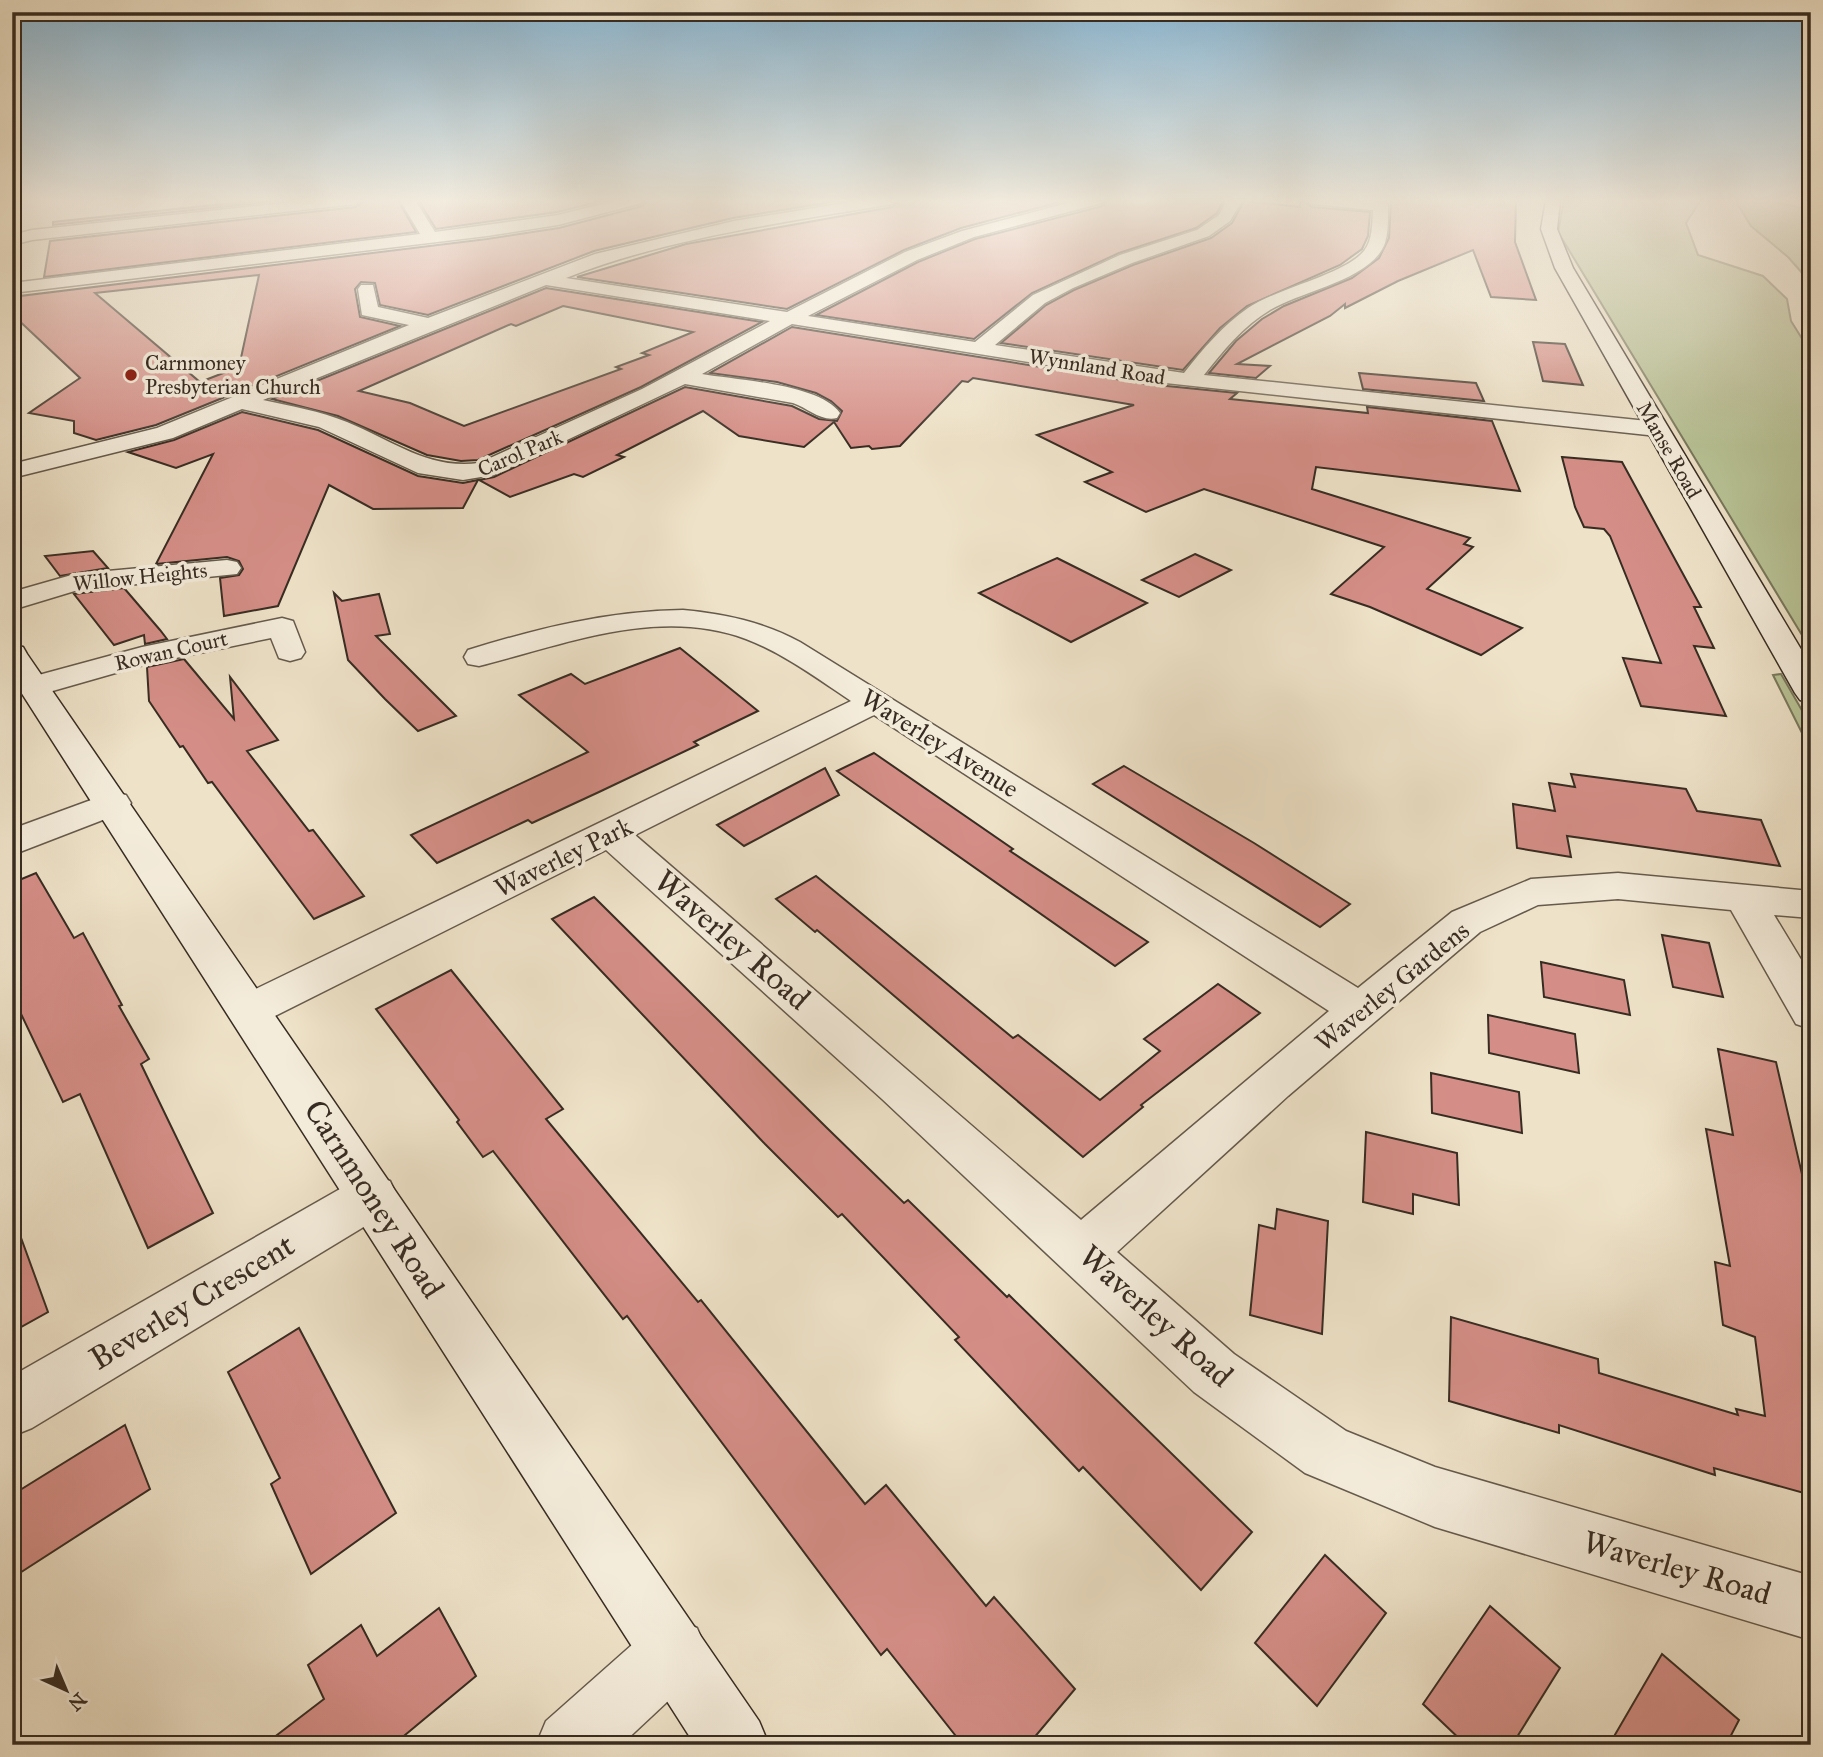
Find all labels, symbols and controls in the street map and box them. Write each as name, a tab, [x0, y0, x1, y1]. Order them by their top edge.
street label: Wynnland Road	[1027, 343, 1168, 391]
place label: Carnmoney Presbyterian Church	[145, 350, 321, 400]
marker: Carnmoney Presbyterian Church	[123, 367, 139, 383]
street label: Manse Road	[1631, 397, 1707, 503]
street label: Carol Park	[474, 423, 567, 483]
street label: Willow Heights	[72, 557, 208, 597]
street label: Rowan Court	[112, 625, 231, 677]
street label: Waverley Avenue	[855, 682, 1025, 804]
street label: Waverley Park	[489, 810, 638, 904]
street label: Waverley Road	[646, 862, 818, 1018]
street label: Waverley Gardens	[1308, 914, 1476, 1058]
street label: Carnmoney Road	[295, 1093, 453, 1305]
street label: Beverley Crescent	[83, 1226, 301, 1378]
street label: Waverley Road	[1071, 1237, 1241, 1395]
street label: Waverley Road	[1578, 1523, 1776, 1613]
north arrow	[32, 1656, 102, 1726]
text: N	[64, 1688, 91, 1716]

